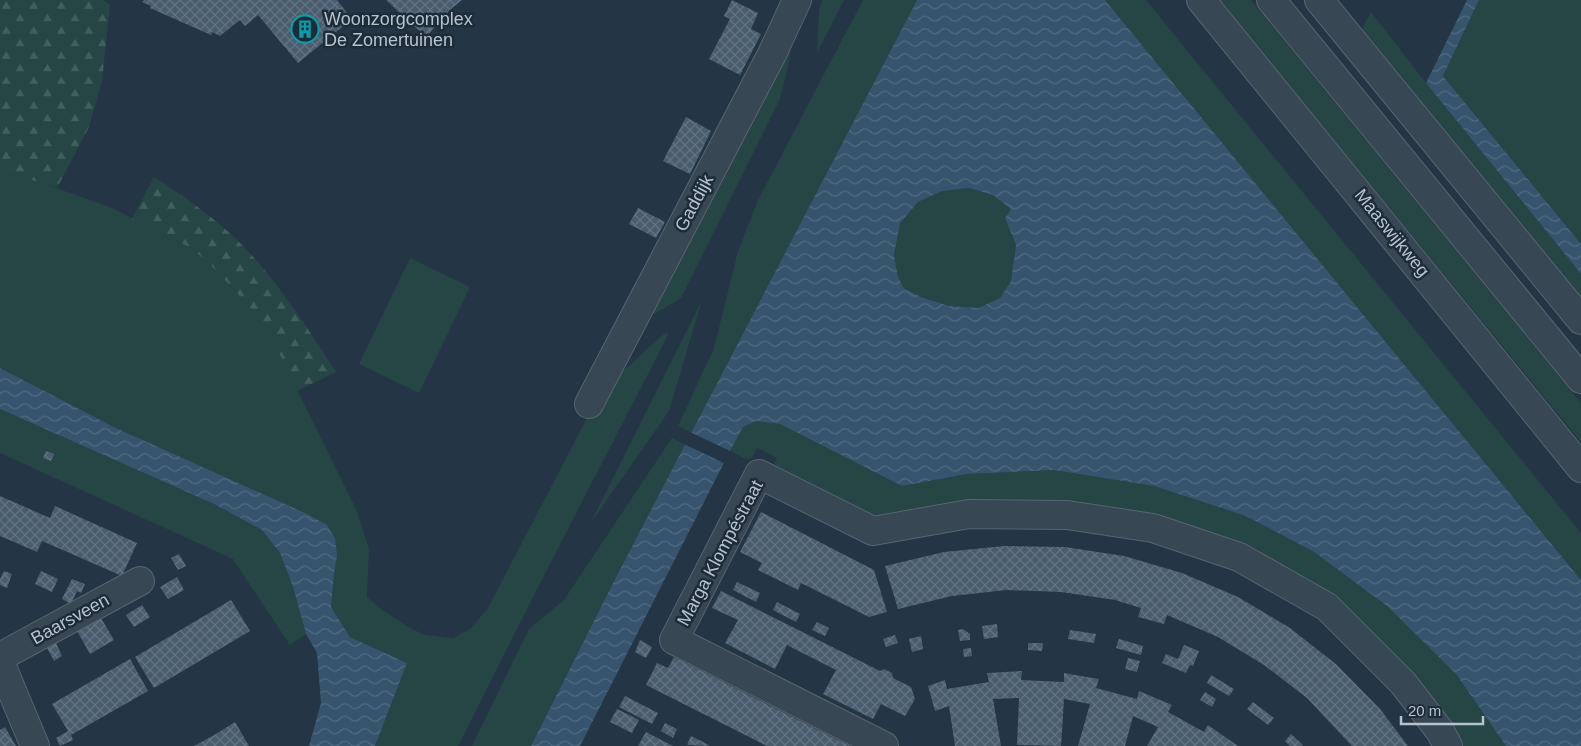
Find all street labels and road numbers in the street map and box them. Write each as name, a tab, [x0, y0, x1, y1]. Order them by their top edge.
street label: Gaddijk	[671, 170, 718, 235]
street label: Maaswijkweg	[1351, 185, 1433, 281]
street label: Marga Klompéstraat	[673, 477, 767, 629]
street label: Baarsveen	[28, 589, 112, 649]

